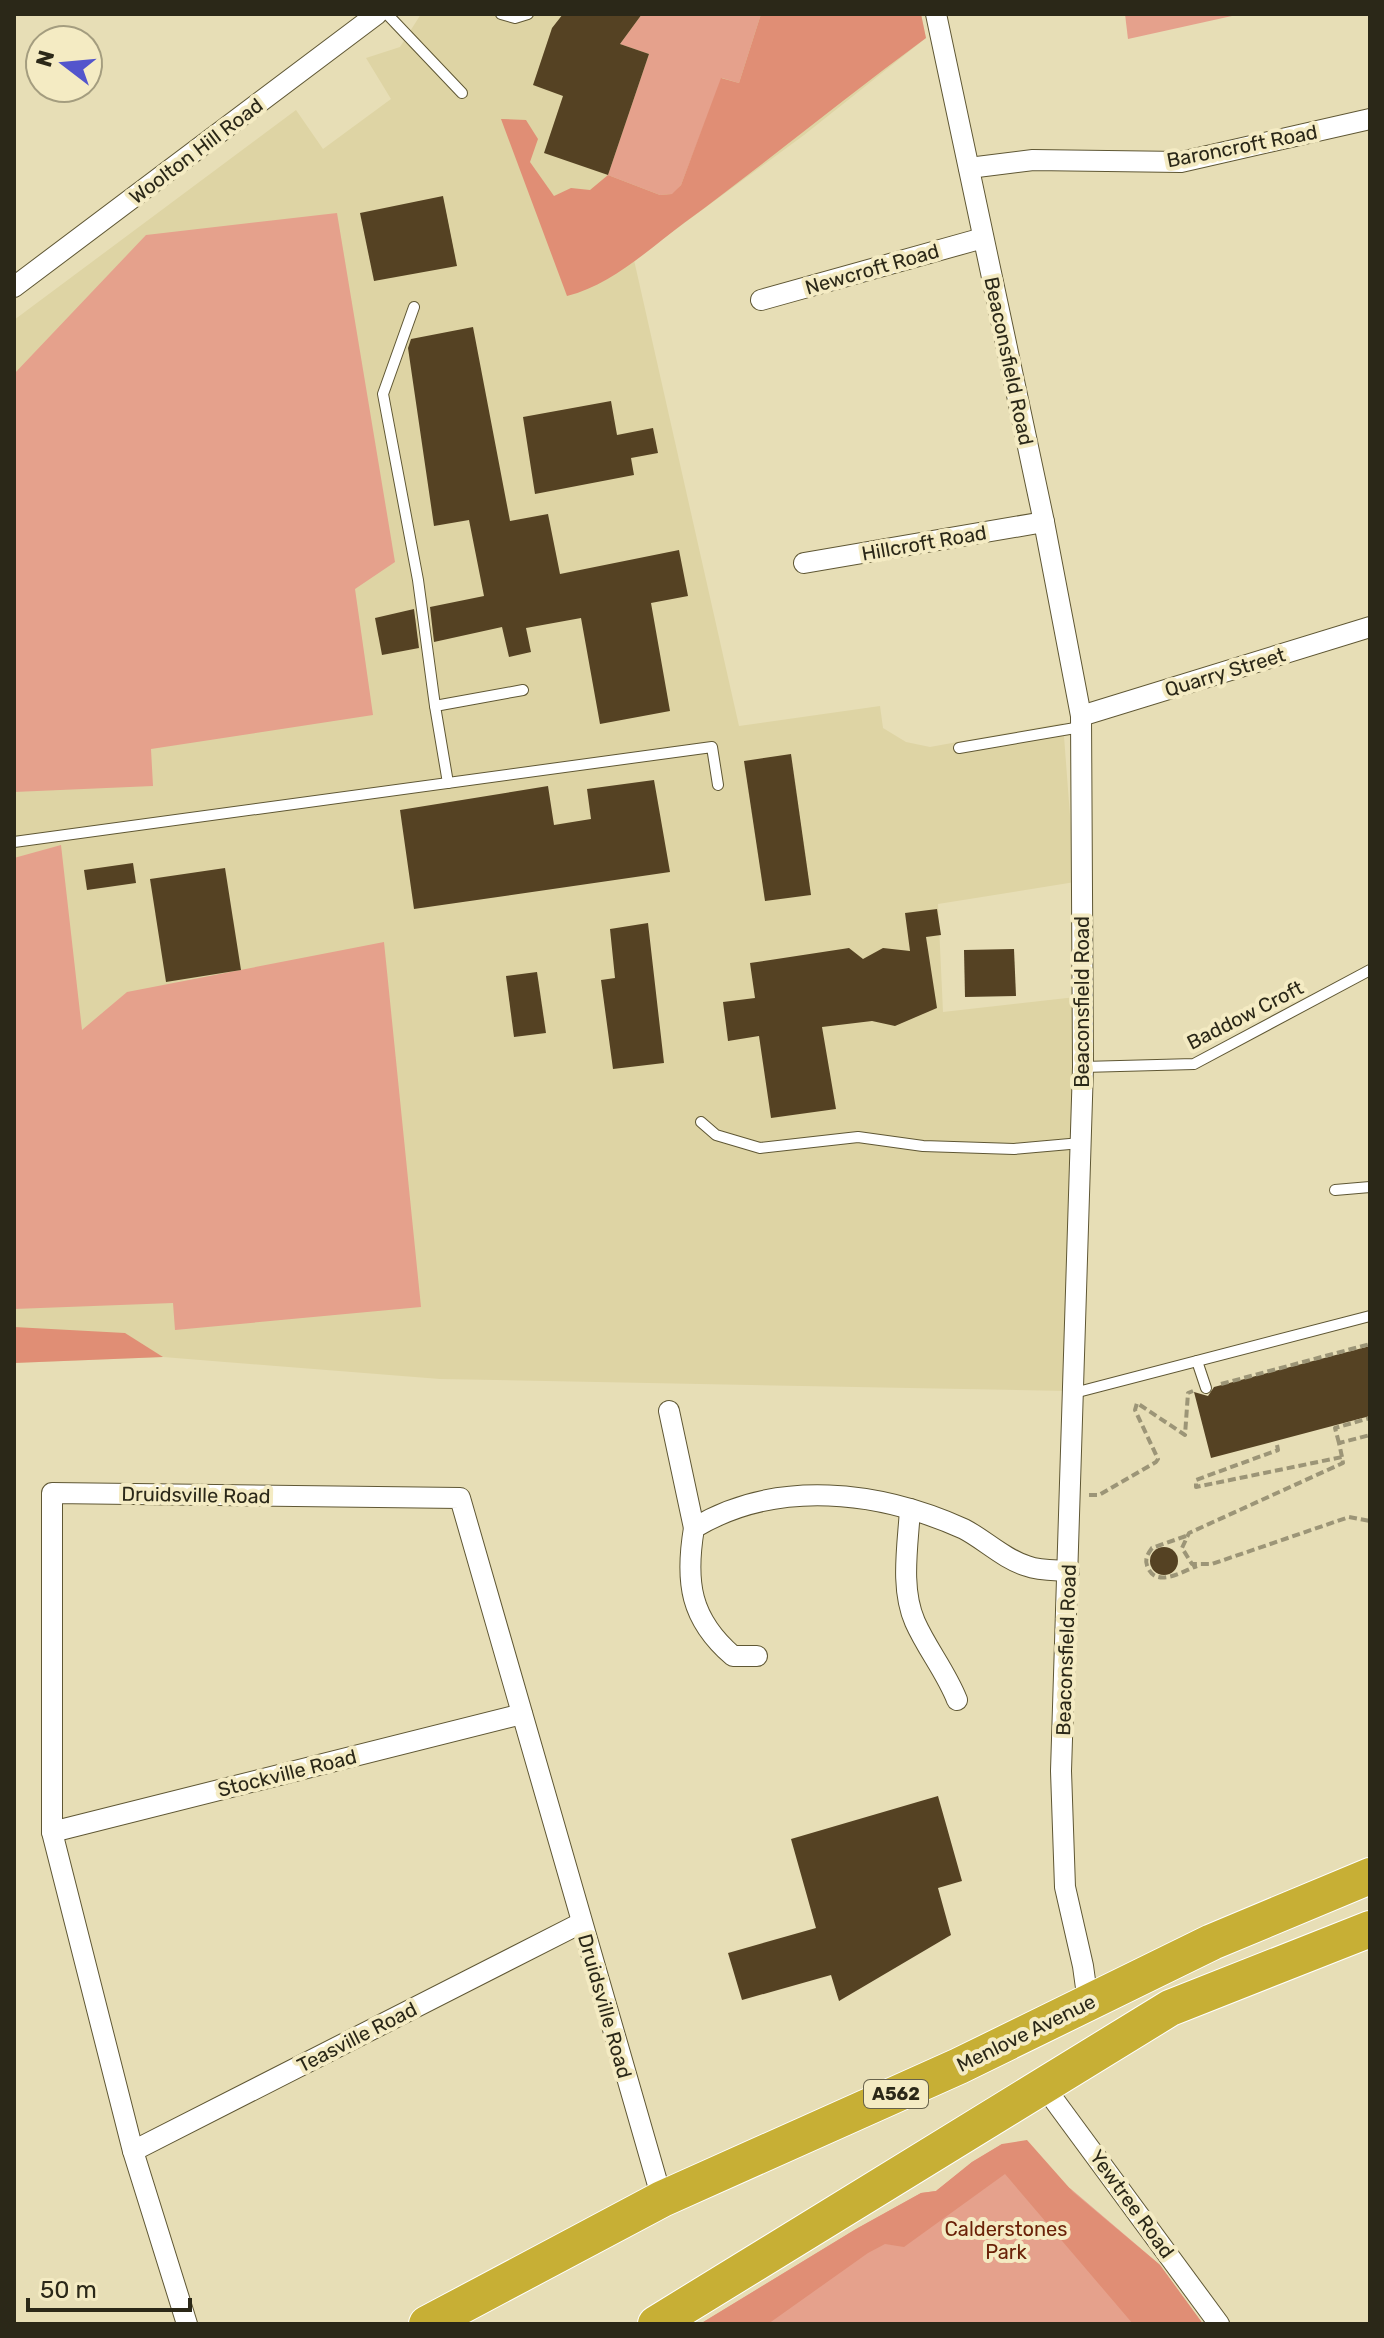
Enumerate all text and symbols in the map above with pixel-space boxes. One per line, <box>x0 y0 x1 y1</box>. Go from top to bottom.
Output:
north arrow <box>24 24 104 104</box>
text: N <box>30 47 60 70</box>
street label: Woolton Hill Road <box>125 93 267 209</box>
street label: Baroncroft Road <box>1165 120 1319 172</box>
street label: Newcroft Road <box>802 238 942 300</box>
street label: Beaconsfield Road <box>979 275 1039 447</box>
street label: Hillcroft Road <box>860 520 988 566</box>
street label: Quarry Street <box>1162 642 1288 702</box>
street label: Beaconsfield Road <box>1070 916 1094 1088</box>
street label: Baddow Croft <box>1183 975 1307 1055</box>
street label: Druidsville Road <box>121 1482 271 1508</box>
street label: Beaconsfield Road <box>1051 1564 1081 1736</box>
street label: Stockville Road <box>215 1744 359 1802</box>
street label: Druidsville Road <box>573 1931 637 2081</box>
street label: Menlove Avenue <box>953 1989 1099 2077</box>
street label: Teasville Road <box>293 1997 421 2077</box>
road number: A562 <box>864 2080 928 2108</box>
street label: Yewtree Road <box>1085 2145 1179 2263</box>
park label: Calderstones Park <box>945 2217 1067 2264</box>
scale bar <box>28 2262 190 2312</box>
text: 50 m <box>40 2276 97 2304</box>

